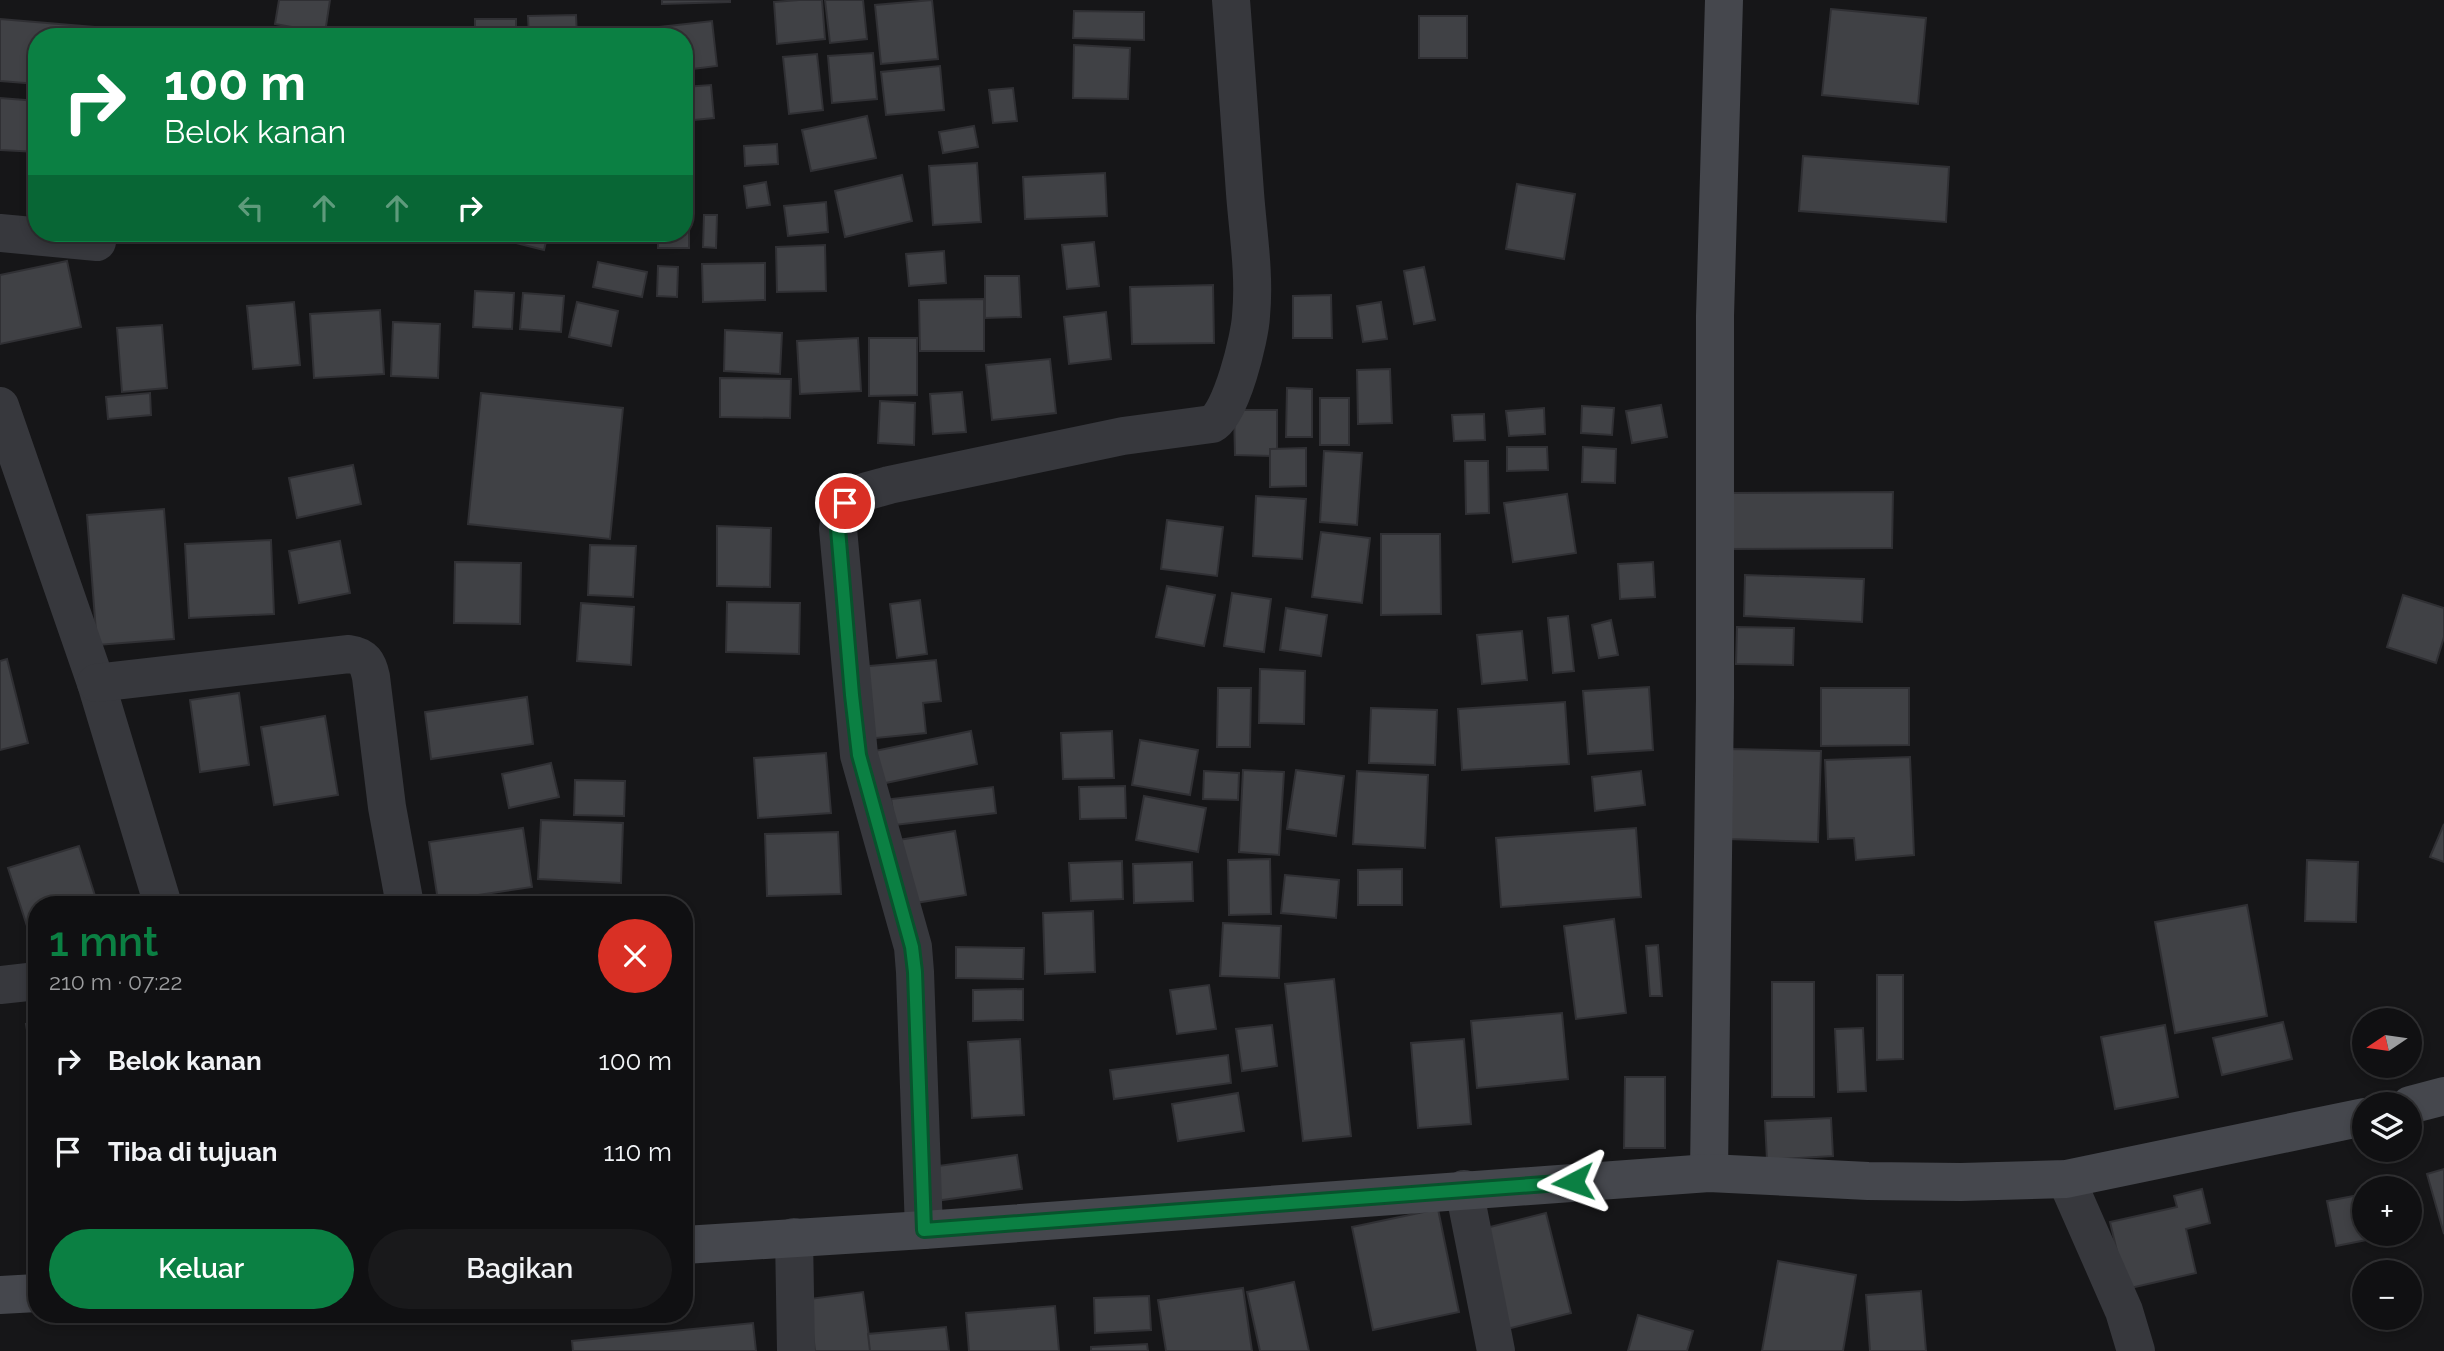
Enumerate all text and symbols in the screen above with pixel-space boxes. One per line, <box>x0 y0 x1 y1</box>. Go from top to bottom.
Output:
text: 100 m <box>164 54 306 111</box>
icon: right <box>49 56 140 147</box>
text: Belok kanan <box>164 113 346 150</box>
icon: left <box>232 189 270 227</box>
icon: ahead <box>305 189 343 227</box>
icon: ahead <box>378 189 416 227</box>
icon: right <box>451 189 489 227</box>
pin <box>815 473 875 533</box>
icon: arrive <box>826 484 864 522</box>
text: 1 mnt <box>49 917 158 966</box>
button: close <box>598 919 672 993</box>
text: 210 m · 07:22 <box>49 968 182 995</box>
north arrow <box>2352 1008 2422 1078</box>
map controls <box>2352 1008 2422 1330</box>
icon: right <box>49 1042 87 1080</box>
text: Belok kanan <box>108 1046 262 1076</box>
text: 100 m <box>599 1046 672 1076</box>
button: layers <box>2352 1092 2422 1162</box>
icon: arrive <box>49 1133 87 1171</box>
text: Tiba di tujuan <box>108 1137 278 1167</box>
text: 110 m <box>603 1137 672 1167</box>
position arrow <box>1536 1145 1610 1219</box>
button: + <box>2352 1176 2422 1246</box>
button: Keluar <box>49 1229 354 1309</box>
button: Bagikan <box>368 1229 672 1309</box>
button: − <box>2352 1260 2422 1330</box>

